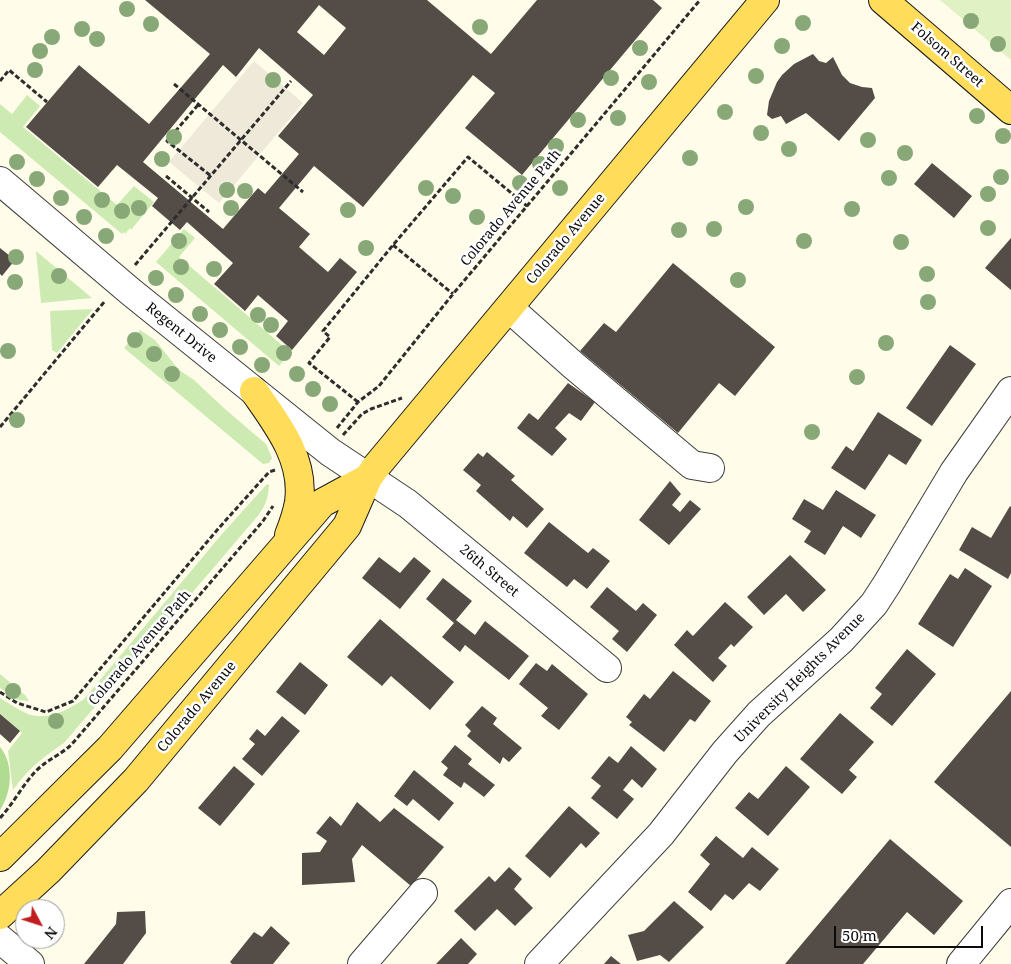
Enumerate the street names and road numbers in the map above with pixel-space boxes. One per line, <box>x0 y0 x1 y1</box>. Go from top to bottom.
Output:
street label: Folsom Street <box>907 19 987 91</box>
street label: Colorado Avenue Path <box>457 146 565 270</box>
street label: Colorado Avenue <box>523 190 609 288</box>
street label: Regent Drive <box>142 299 220 367</box>
street label: 26th Street <box>456 541 522 601</box>
street label: Colorado Avenue Path <box>85 587 195 709</box>
street label: University Heights Avenue <box>731 609 869 747</box>
street label: Colorado Avenue <box>154 658 240 756</box>

